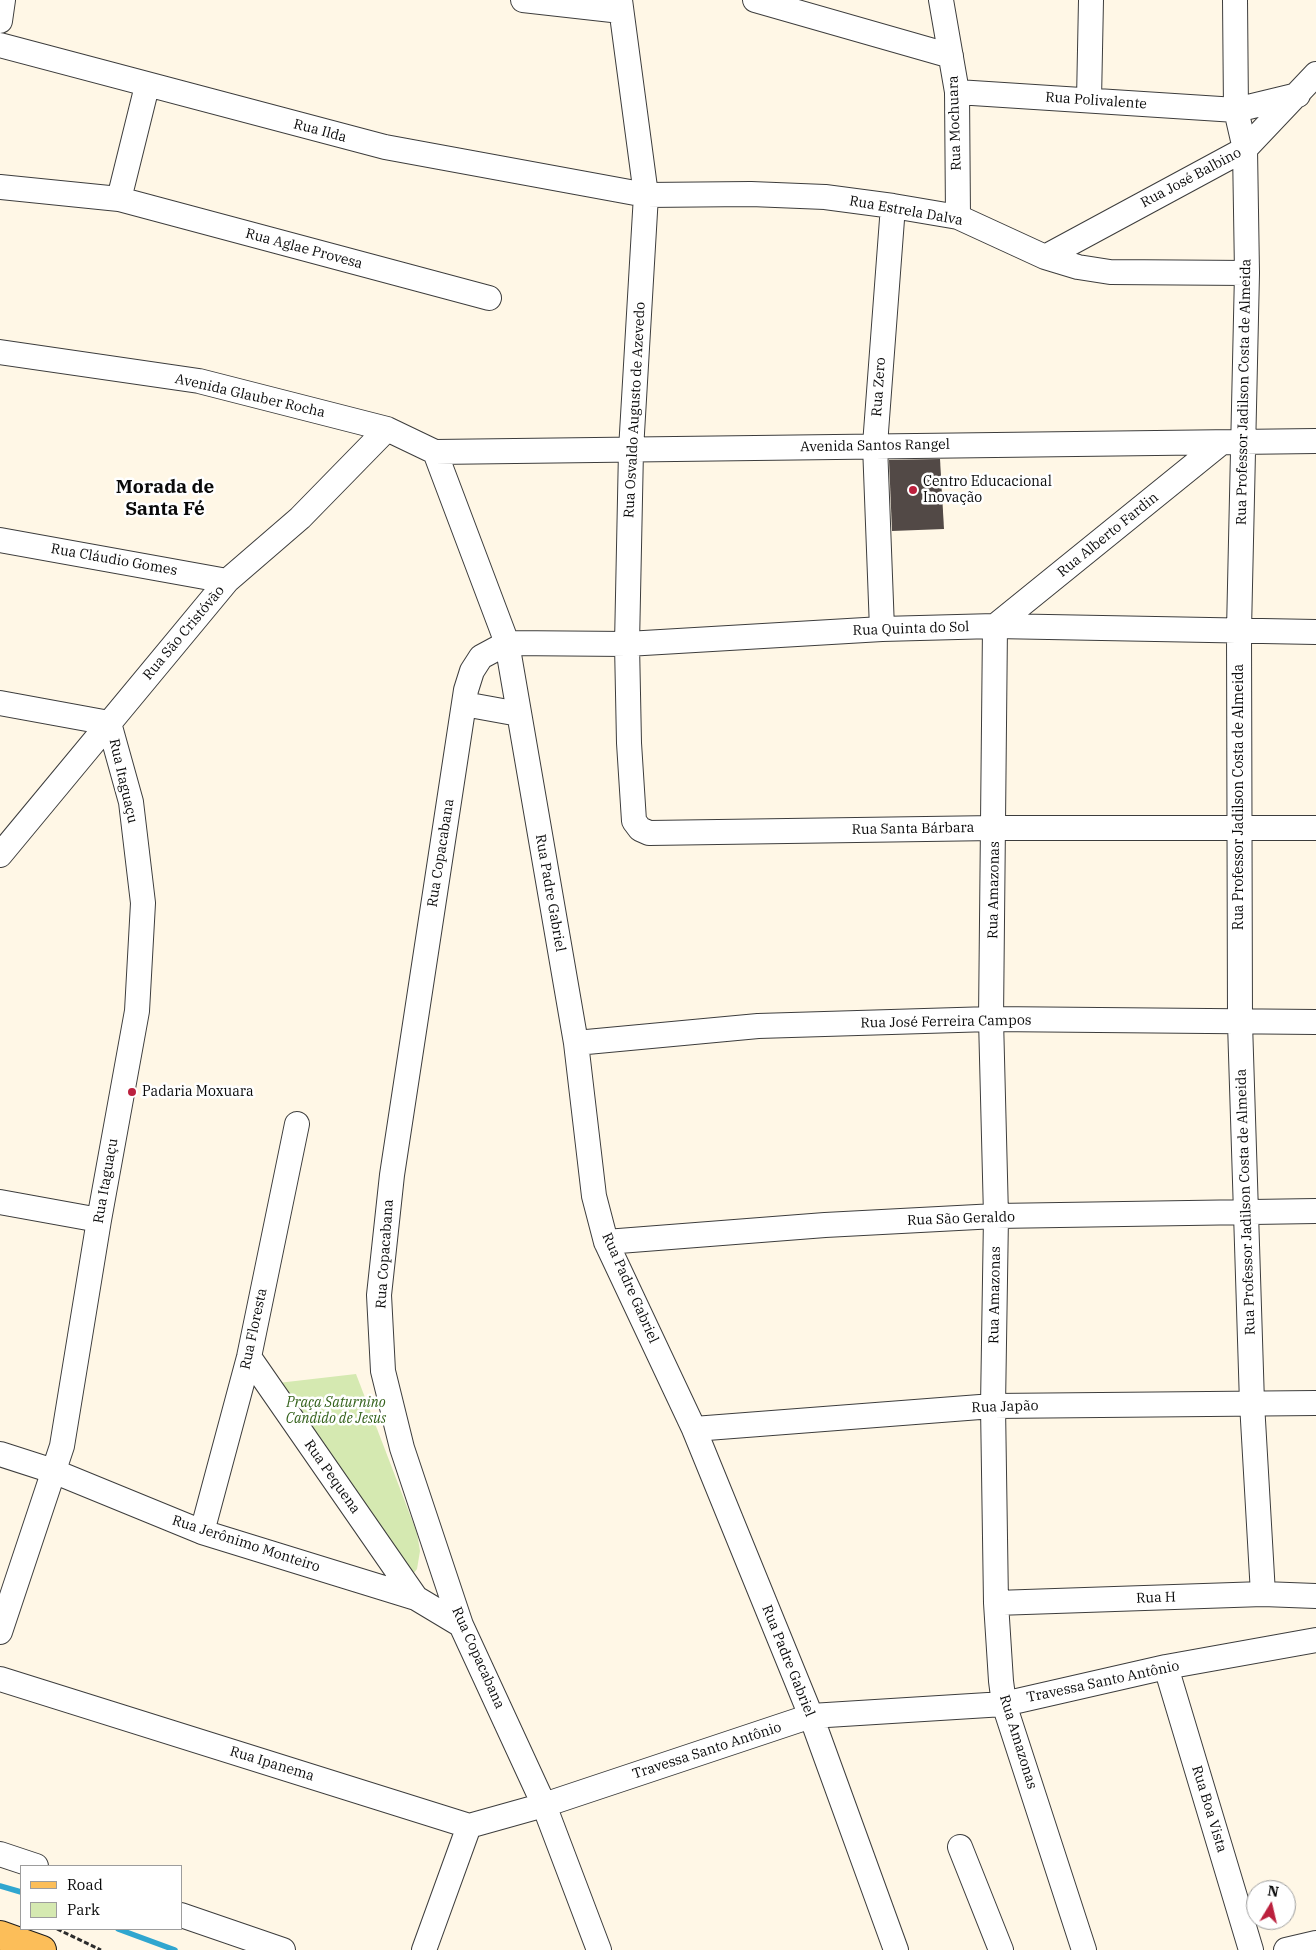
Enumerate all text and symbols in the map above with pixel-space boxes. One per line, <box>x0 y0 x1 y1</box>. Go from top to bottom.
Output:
street label: Rua Mochuara <box>945 75 965 171</box>
street label: Rua Polivalente <box>1045 89 1147 113</box>
street label: Rua Ilda <box>292 116 348 146</box>
street label: Rua José Balbino <box>1138 144 1244 212</box>
street label: Rua Estrela Dalva <box>848 193 964 229</box>
street label: Rua Aglae Provesa <box>244 225 364 273</box>
street label: Rua Professor Jadilson Costa de Almeida <box>1233 259 1255 525</box>
street label: Rua Osvaldo Augusto de Azevedo <box>621 301 649 519</box>
street label: Rua Zero <box>869 357 889 417</box>
street label: Avenida Glauber Rocha <box>173 371 327 421</box>
street label: Avenida Santos Rangel <box>800 436 950 456</box>
place label: Centro Educacional Inovação <box>923 474 1052 507</box>
district label: Morada de Santa Fé <box>116 477 214 521</box>
marker: Centro Educacional Inovação <box>907 484 919 496</box>
street label: Rua Alberto Fardin <box>1054 489 1162 581</box>
street label: Rua Cláudio Gomes <box>49 541 179 579</box>
street label: Rua São Cristóvão <box>140 583 228 683</box>
street label: Rua Quinta do Sol <box>852 619 970 639</box>
street label: Rua Professor Jadilson Costa de Almeida <box>1231 664 1247 930</box>
street label: Rua Itaguaçu <box>105 737 141 825</box>
street label: Rua Copacabana <box>424 798 458 908</box>
street label: Rua Santa Bárbara <box>851 820 975 838</box>
street label: Rua Padre Gabriel <box>531 833 569 953</box>
street label: Rua Amazonas <box>985 841 1003 939</box>
street label: Rua José Ferreira Campos <box>860 1012 1032 1032</box>
street label: Rua Professor Jadilson Costa de Almeida <box>1233 1069 1259 1335</box>
place label: Padaria Moxuara <box>142 1084 254 1100</box>
marker: Padaria Moxuara <box>126 1086 138 1098</box>
street label: Rua Itaguaçu <box>90 1137 122 1225</box>
street label: Rua Copacabana <box>373 1199 397 1309</box>
street label: Rua São Geraldo <box>907 1209 1015 1229</box>
street label: Rua Padre Gabriel <box>598 1230 662 1346</box>
street label: Rua Amazonas <box>986 1246 1004 1344</box>
street label: Rua Floresta <box>237 1287 271 1371</box>
park label: Praça Saturnino Candido de Jesus <box>286 1395 386 1428</box>
street label: Rua Japão <box>971 1397 1039 1417</box>
street label: Rua Pequena <box>300 1437 364 1517</box>
street label: Rua Jerônimo Monteiro <box>170 1512 322 1576</box>
street label: Rua H <box>1136 1589 1176 1607</box>
street label: Rua Padre Gabriel <box>758 1603 818 1719</box>
street label: Rua Copacabana <box>448 1605 508 1711</box>
street label: Travessa Santo Antônio <box>1025 1658 1181 1706</box>
street label: Rua Amazonas <box>996 1693 1040 1791</box>
street label: Travessa Santo Antônio <box>630 1719 784 1783</box>
street label: Rua Ipanema <box>228 1743 316 1785</box>
street label: Rua Boa Vista <box>1188 1764 1230 1854</box>
legend <box>20 1865 182 1930</box>
text: Road <box>67 1875 103 1894</box>
north arrow <box>1246 1880 1296 1930</box>
text: N <box>1266 1881 1280 1901</box>
text: Park <box>67 1900 100 1919</box>

